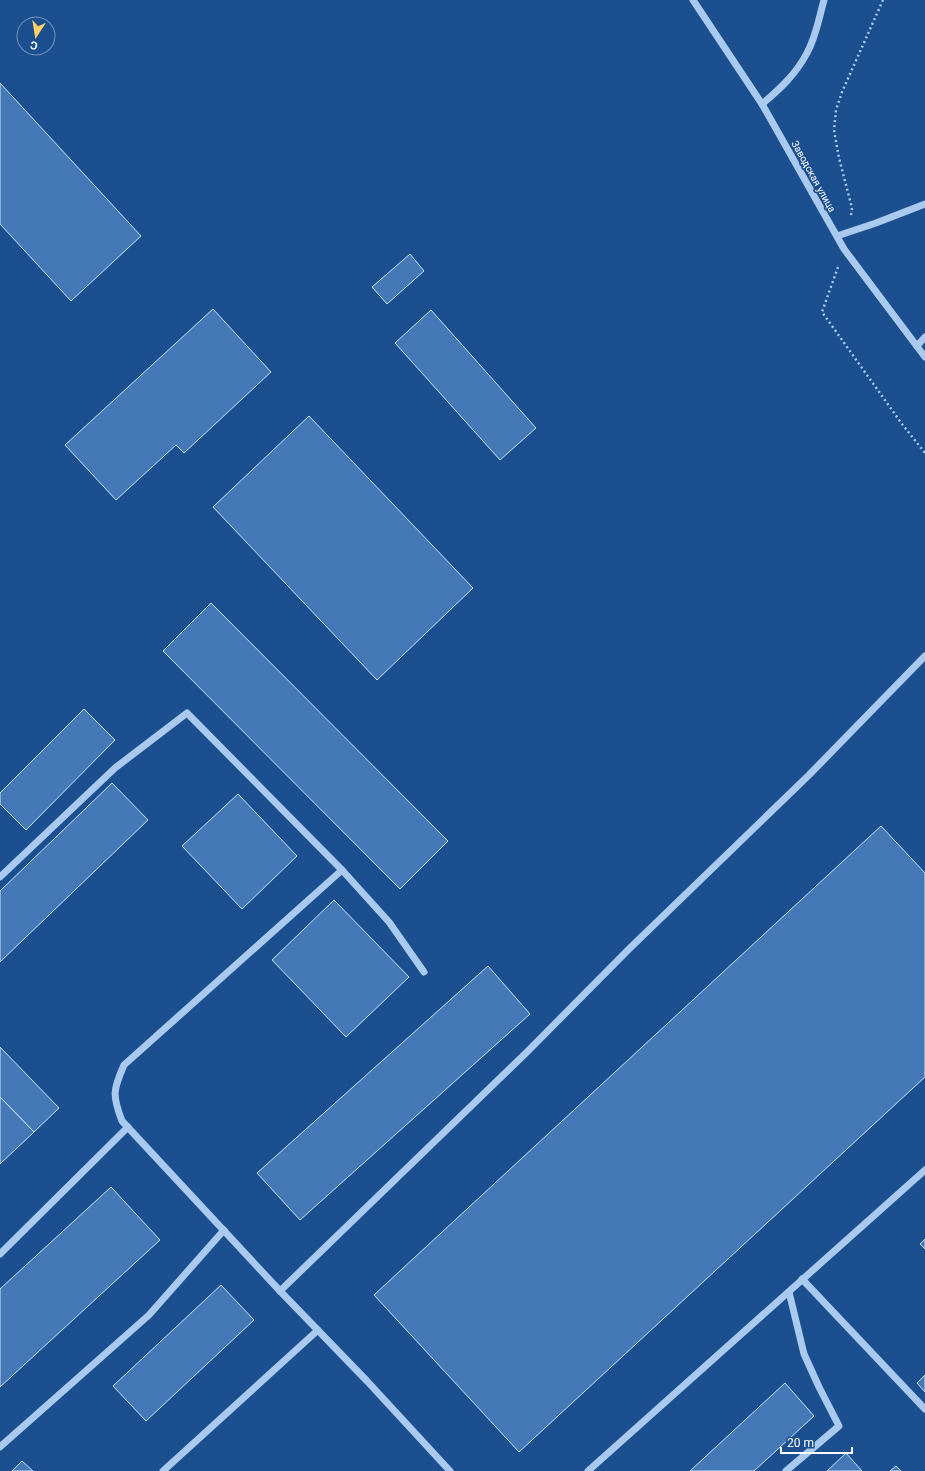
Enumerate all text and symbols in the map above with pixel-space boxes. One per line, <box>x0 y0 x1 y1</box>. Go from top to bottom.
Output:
north arrow <box>16 16 56 56</box>
text: С <box>29 38 39 52</box>
street label: Заводская улица <box>789 139 838 214</box>
scale bar <box>781 1429 852 1455</box>
text: 20 m <box>787 1436 814 1450</box>

